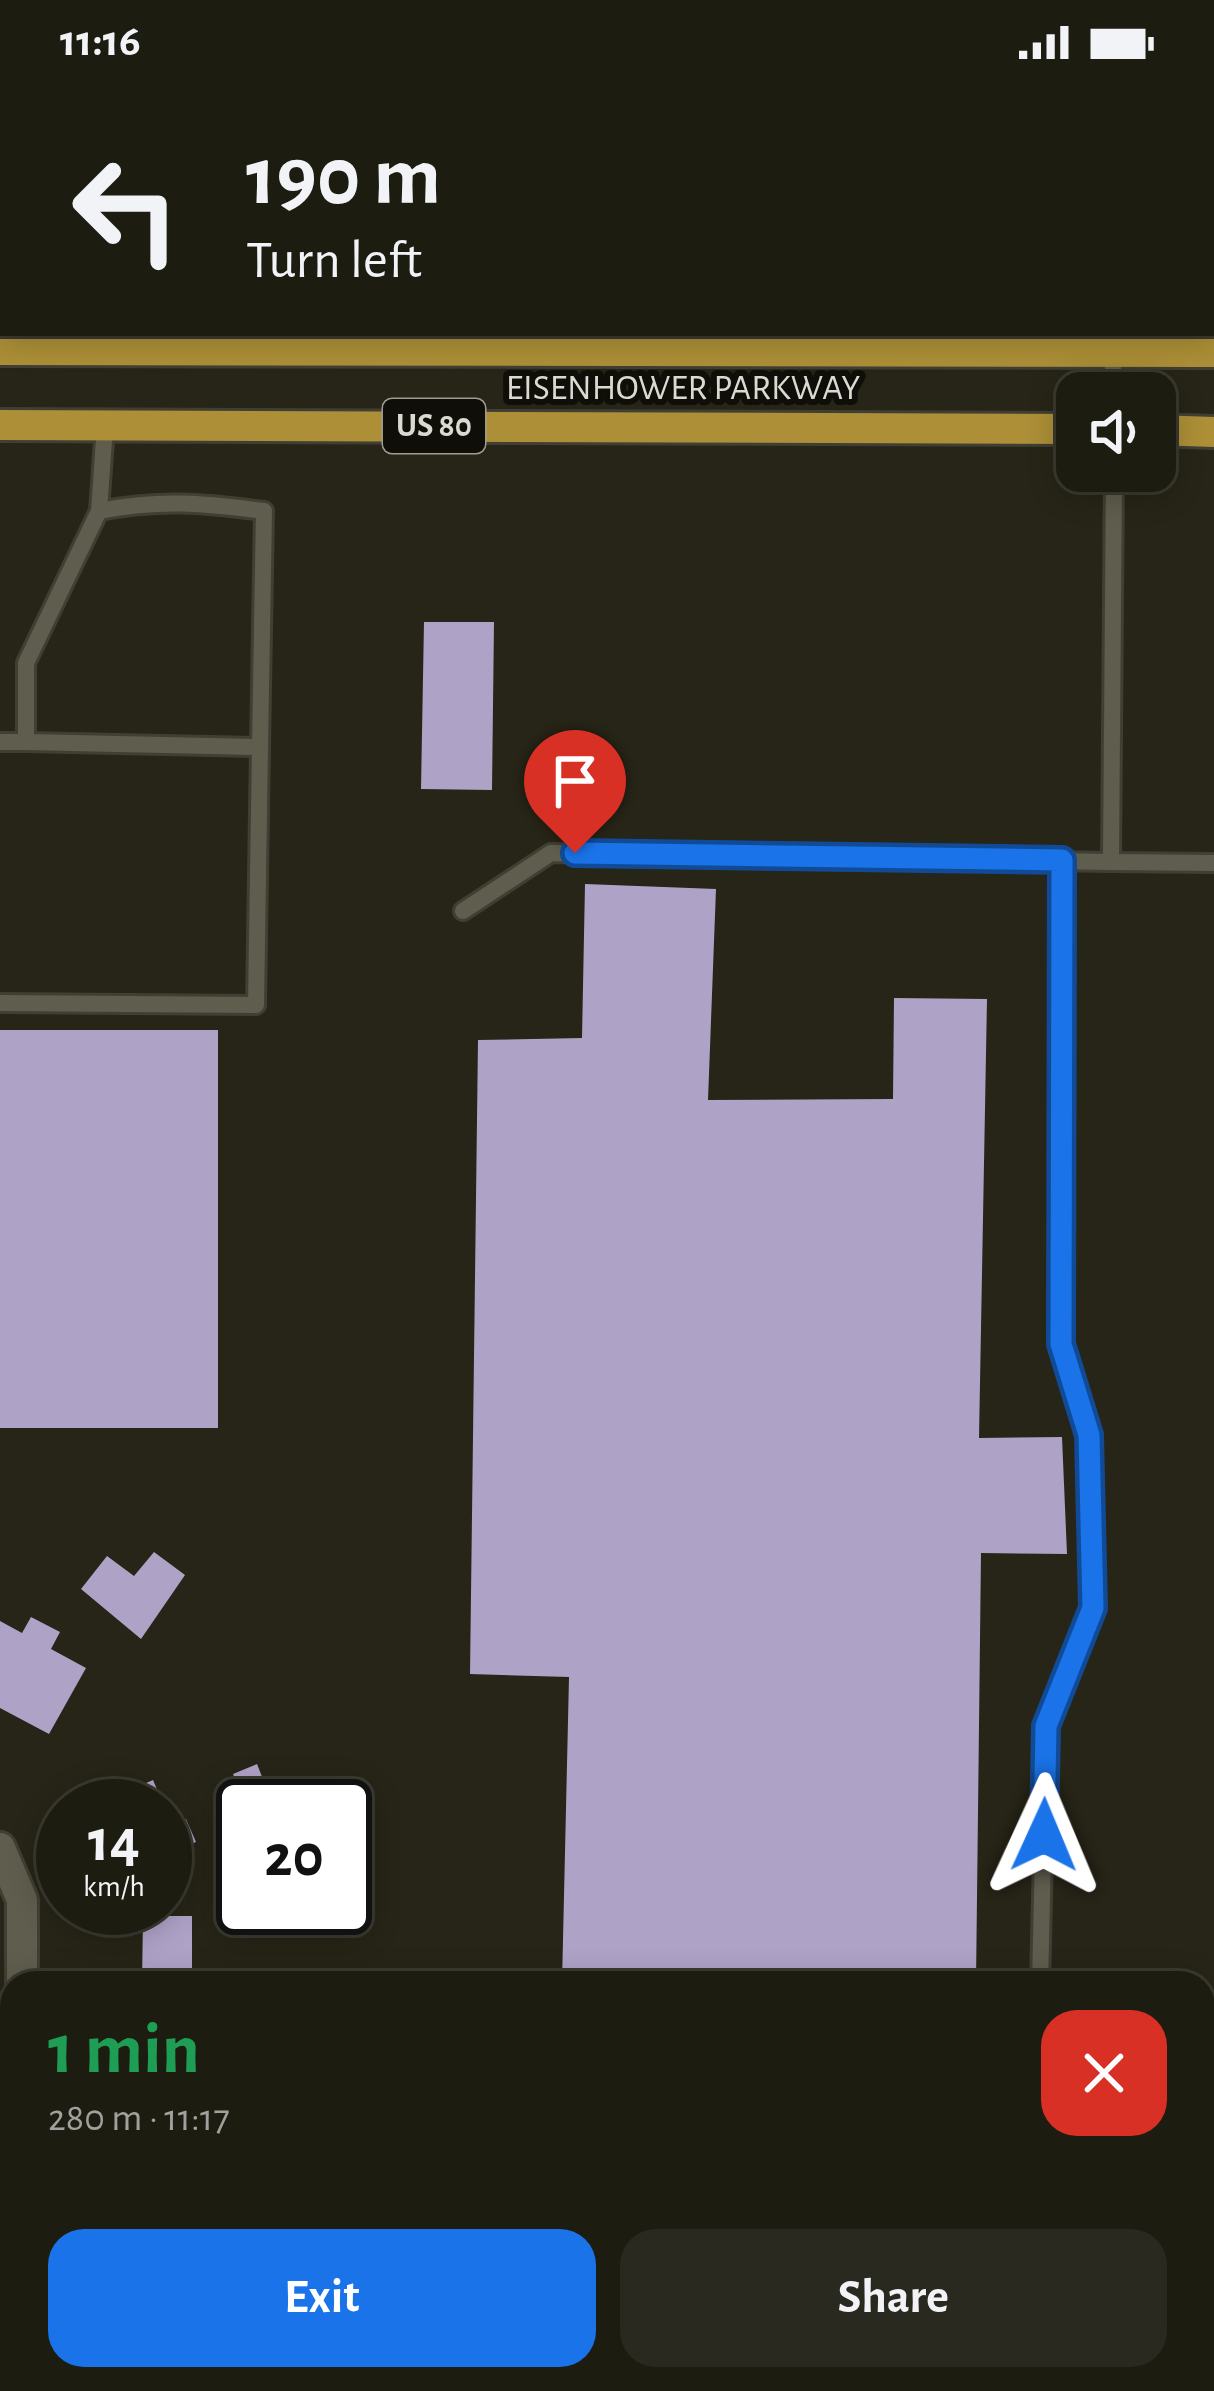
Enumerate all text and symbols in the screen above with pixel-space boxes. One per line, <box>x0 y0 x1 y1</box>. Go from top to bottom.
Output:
text: 11:16 <box>60 19 141 64</box>
icon: left <box>48 132 204 288</box>
text: 190 m <box>246 136 441 220</box>
text: Turn left <box>246 234 422 288</box>
street label: EISENHOWER PARKWAY <box>506 370 860 406</box>
map controls <box>1056 372 1176 492</box>
button: sound <box>1056 372 1176 492</box>
road number: US 80 <box>383 399 485 453</box>
pin <box>524 730 626 853</box>
icon: arrive <box>542 748 608 814</box>
position arrow <box>981 1772 1107 1898</box>
speed limit sign: 20 <box>216 1779 372 1935</box>
text: 14 <box>88 1812 140 1872</box>
text: km/h <box>83 1872 145 1902</box>
button: close <box>1041 2010 1167 2136</box>
text: 1 min <box>48 2014 200 2086</box>
text: 280 m · 11:17 <box>48 2099 230 2138</box>
button: Exit <box>48 2229 596 2367</box>
button: Share <box>620 2229 1167 2367</box>

